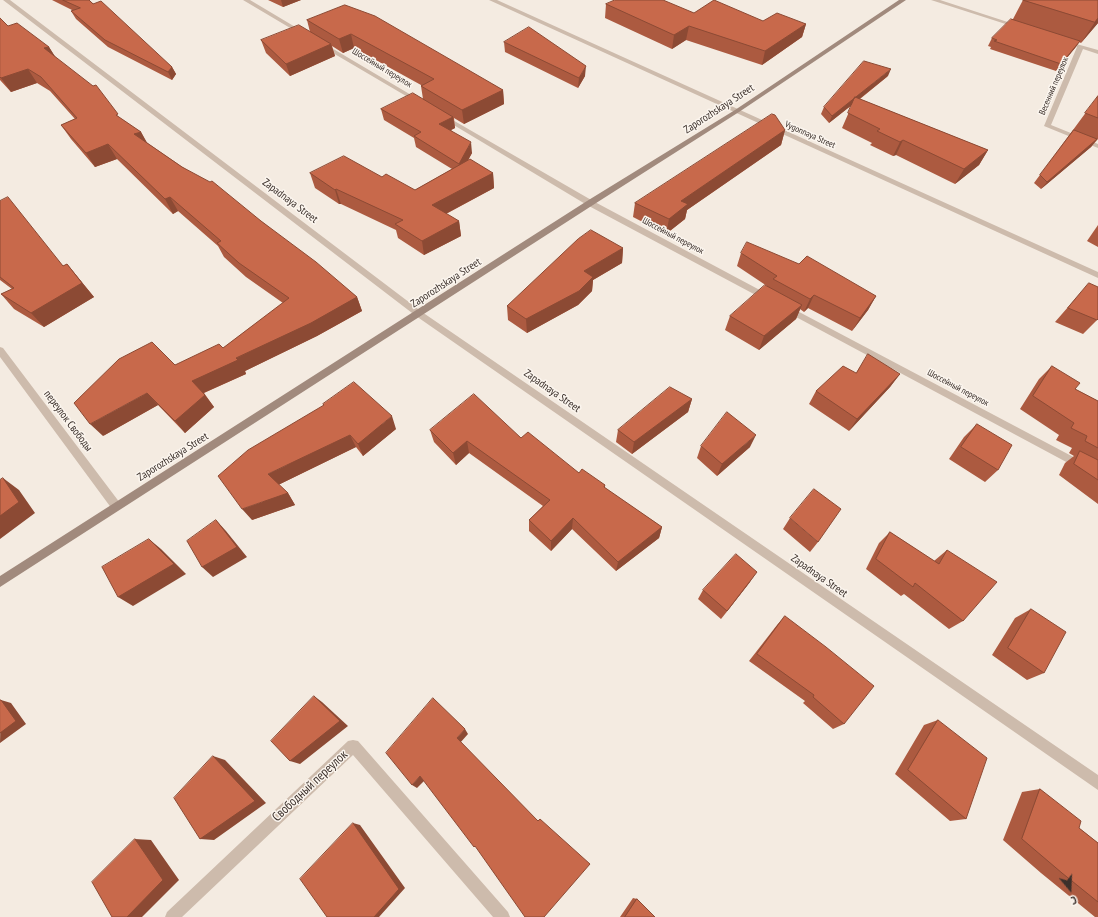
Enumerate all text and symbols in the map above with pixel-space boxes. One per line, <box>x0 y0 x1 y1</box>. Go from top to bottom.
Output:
street label: Шоссейный переулок <box>350 46 414 90</box>
street label: Весенний переулок <box>1037 56 1071 116</box>
street label: Zaporozhskaya Street <box>681 81 757 137</box>
street label: Vygonnaya Street <box>783 119 837 151</box>
street label: Zapadnaya Street <box>260 176 320 226</box>
street label: Шоссейный переулок <box>640 215 706 257</box>
street label: Zaporozhskaya Street <box>408 255 484 311</box>
street label: Zapadnaya Street <box>521 367 583 415</box>
street label: Шоссейный переулок <box>925 367 991 409</box>
street label: переулок Свободы <box>41 388 95 454</box>
street label: Zaporozhskaya Street <box>135 430 211 484</box>
street label: Zapadnaya Street <box>788 552 850 600</box>
street label: Свободный переулок <box>269 747 351 825</box>
north arrow <box>1050 869 1090 909</box>
text: С <box>1069 893 1079 908</box>

